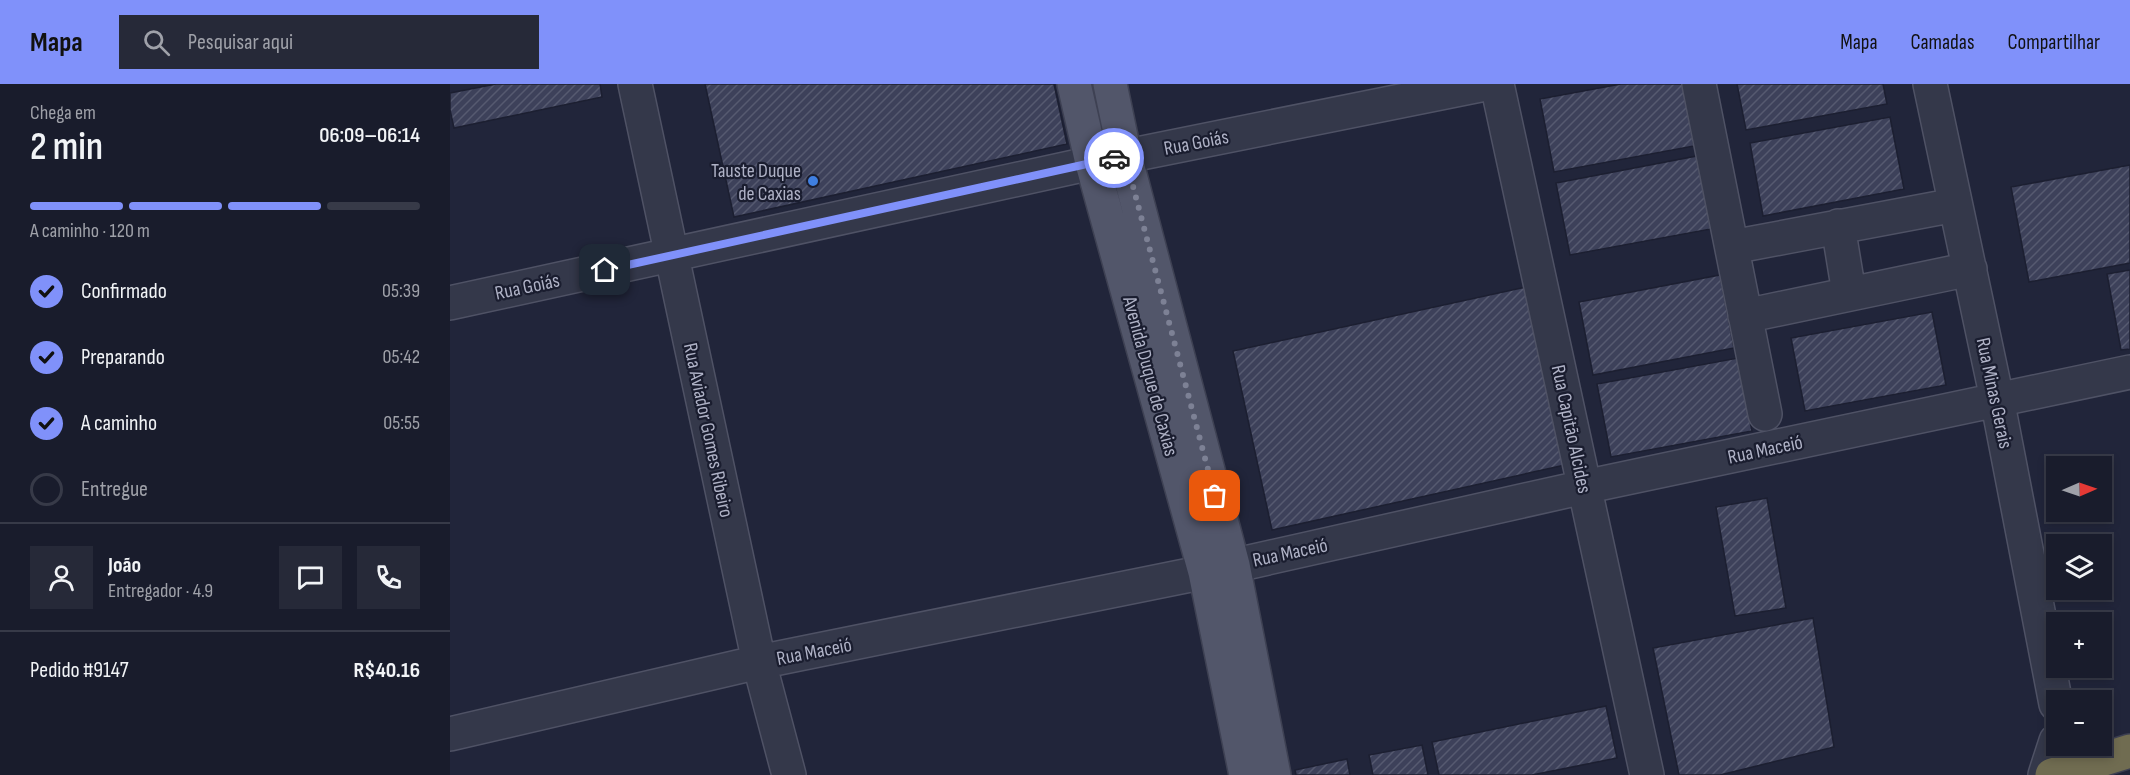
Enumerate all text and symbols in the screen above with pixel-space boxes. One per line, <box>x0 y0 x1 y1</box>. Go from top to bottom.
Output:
search box <box>119 15 539 69</box>
text: Mapa <box>30 26 83 59</box>
icon: search <box>140 26 173 59</box>
text: Pesquisar aqui <box>188 29 293 56</box>
text: Mapa <box>1840 30 1878 55</box>
text: Camadas <box>1911 30 1974 55</box>
text: Compartilhar <box>2007 30 2100 55</box>
text: Chega em <box>30 101 96 125</box>
text: 06:09–06:14 <box>319 122 420 149</box>
text: 2 min <box>30 124 103 171</box>
street label: Rua Goiás <box>1162 125 1231 161</box>
courier <box>1084 128 1144 188</box>
icon: car <box>1098 142 1131 175</box>
place label: Tauste Duque de Caxias <box>711 159 801 206</box>
marker: Tauste Duque de Caxias <box>806 174 820 188</box>
text: A caminho · 120 m <box>30 219 150 243</box>
pin <box>579 244 630 295</box>
icon: home <box>588 253 621 286</box>
street label: Rua Goiás <box>493 268 562 306</box>
icon: check <box>30 275 63 308</box>
text: Confirmado <box>81 278 167 305</box>
text: 05:39 <box>382 279 420 303</box>
street label: Avenida Duque de Caxias <box>1117 293 1183 459</box>
street label: Rua Minas Gerais <box>1971 336 2017 451</box>
icon: check <box>30 341 63 374</box>
street label: Rua Aviador Gomes Ribeiro <box>678 341 738 520</box>
text: Preparando <box>81 344 165 371</box>
text: 05:42 <box>383 345 420 369</box>
street label: Rua Capitão Alcides <box>1546 363 1596 496</box>
icon: check <box>30 407 63 440</box>
text: A caminho <box>81 410 157 437</box>
text: 05:55 <box>383 411 420 435</box>
street label: Rua Maceió <box>1726 430 1805 470</box>
north arrow <box>2046 456 2112 522</box>
map controls <box>2046 456 2112 756</box>
pin <box>1189 470 1240 521</box>
text: Entregue <box>81 476 148 503</box>
icon: bag <box>1198 479 1231 512</box>
street label: Rua Maceió <box>1251 533 1330 573</box>
button: layers <box>2046 534 2112 600</box>
button: person <box>30 546 93 609</box>
button: chat <box>279 546 342 609</box>
button: phone <box>357 546 420 609</box>
text: João <box>108 552 141 579</box>
text: Entregador · 4.9 <box>108 579 213 603</box>
button: + <box>2046 612 2112 678</box>
street label: Rua Maceió <box>775 633 854 671</box>
text: Pedido #9147 <box>30 657 129 684</box>
text: R$40.16 <box>354 657 420 684</box>
button: − <box>2046 690 2112 756</box>

